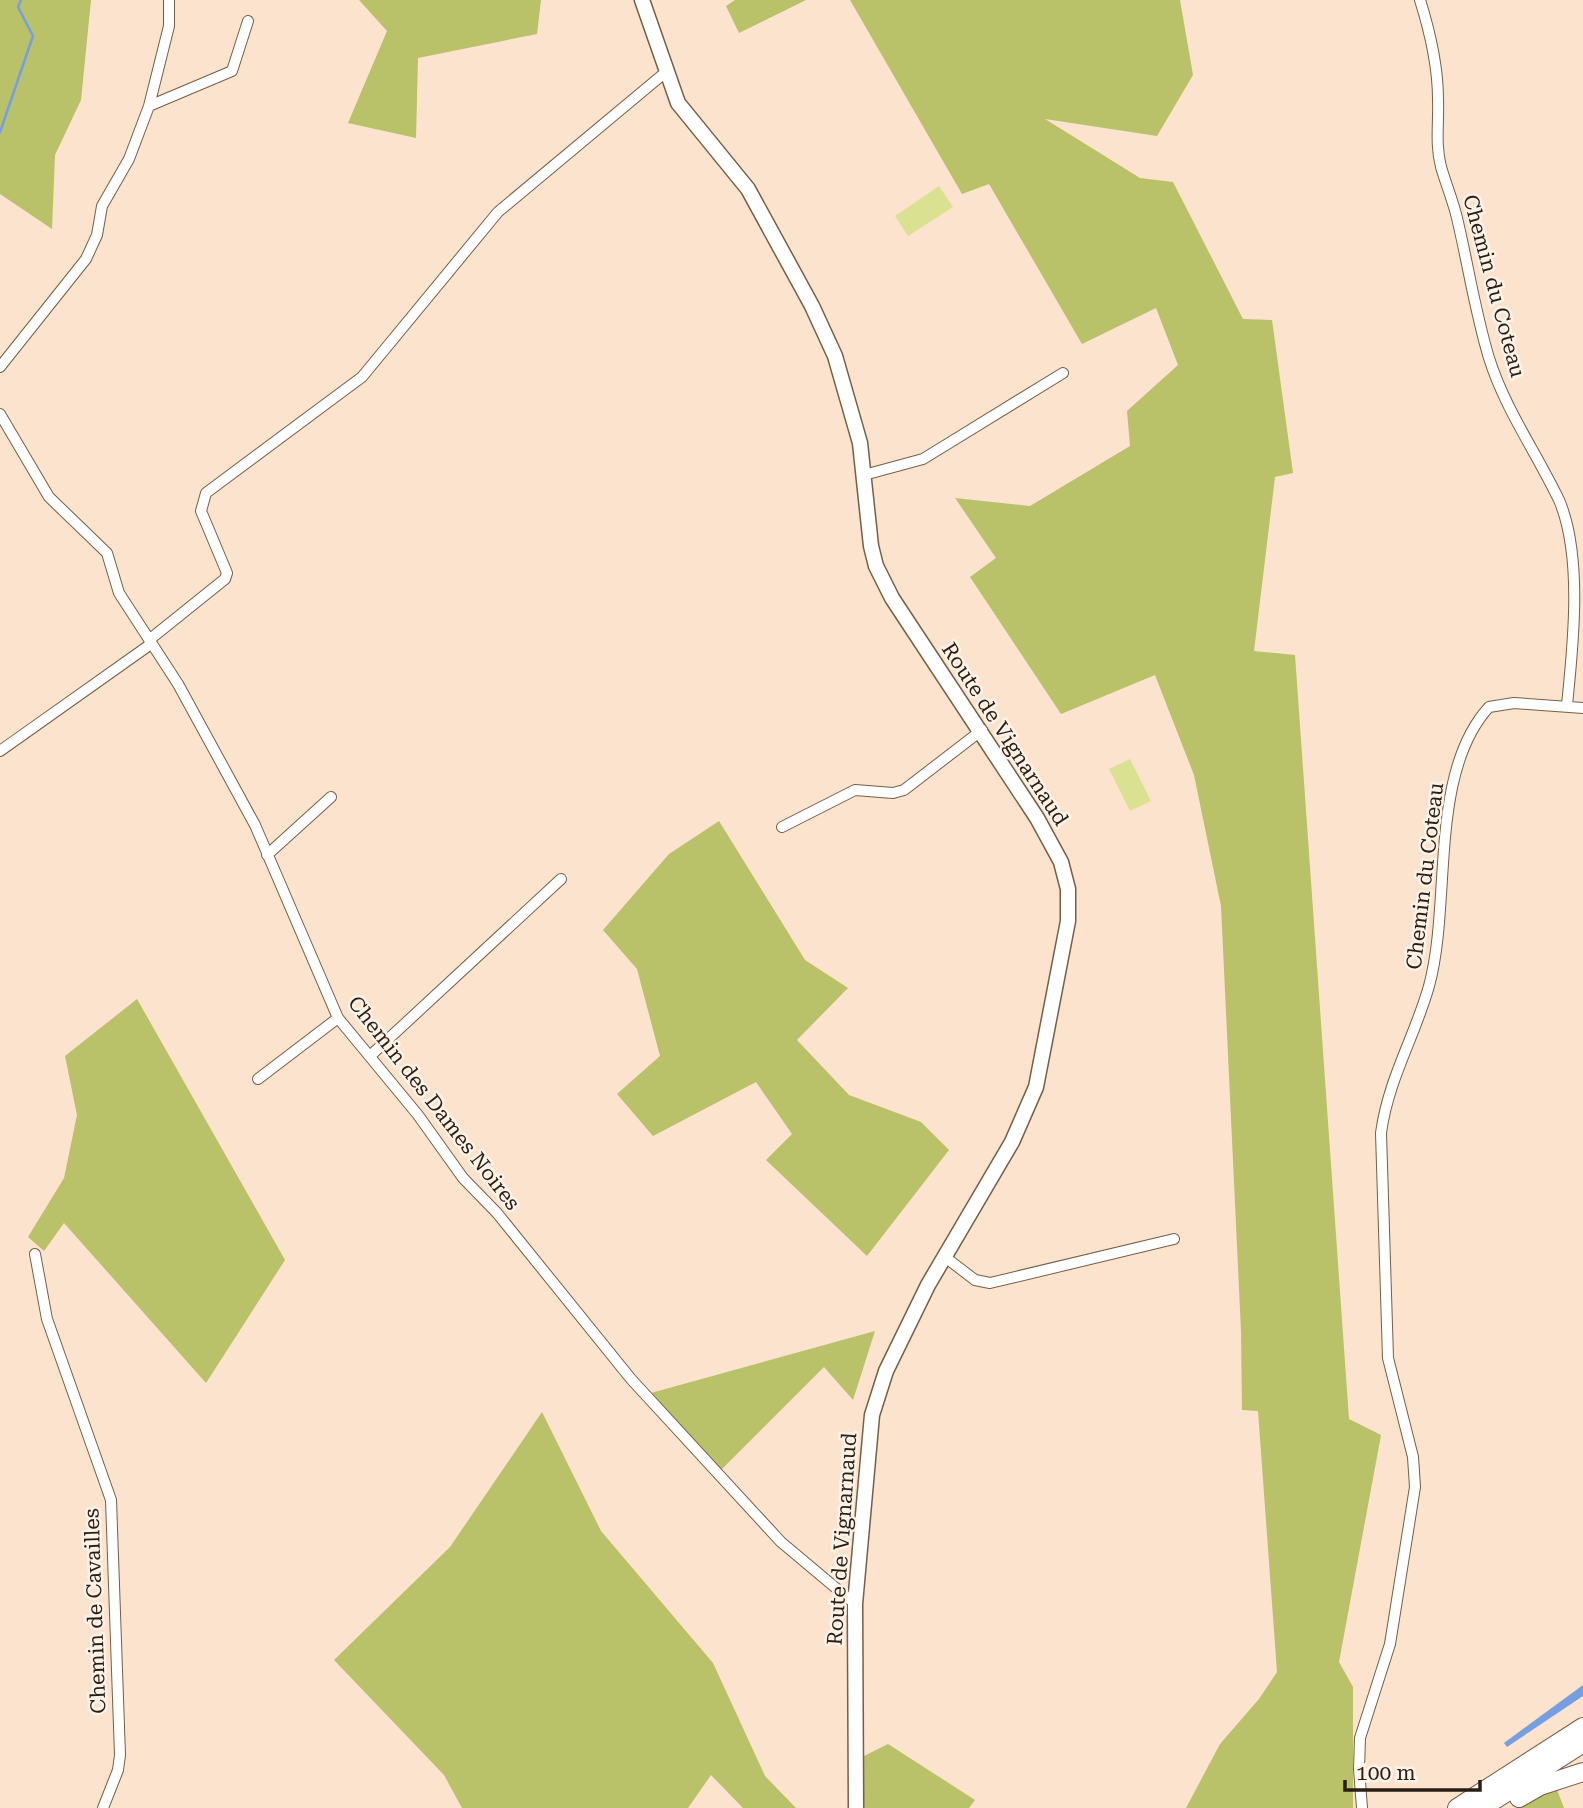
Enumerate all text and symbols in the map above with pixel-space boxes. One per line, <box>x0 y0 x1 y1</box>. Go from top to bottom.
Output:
street label: Chemin du Coteau <box>1458 192 1530 380</box>
street label: Route de Vignarnaud <box>937 638 1073 830</box>
street label: Chemin du Coteau <box>1402 781 1448 971</box>
street label: Chemin des Dames Noires <box>343 991 525 1215</box>
street label: Route de Vignarnaud <box>823 1431 861 1646</box>
street label: Chemin de Cavailles <box>79 1508 111 1714</box>
scale bar <box>1345 1748 1480 1792</box>
text: 100 m <box>1356 1761 1416 1785</box>

